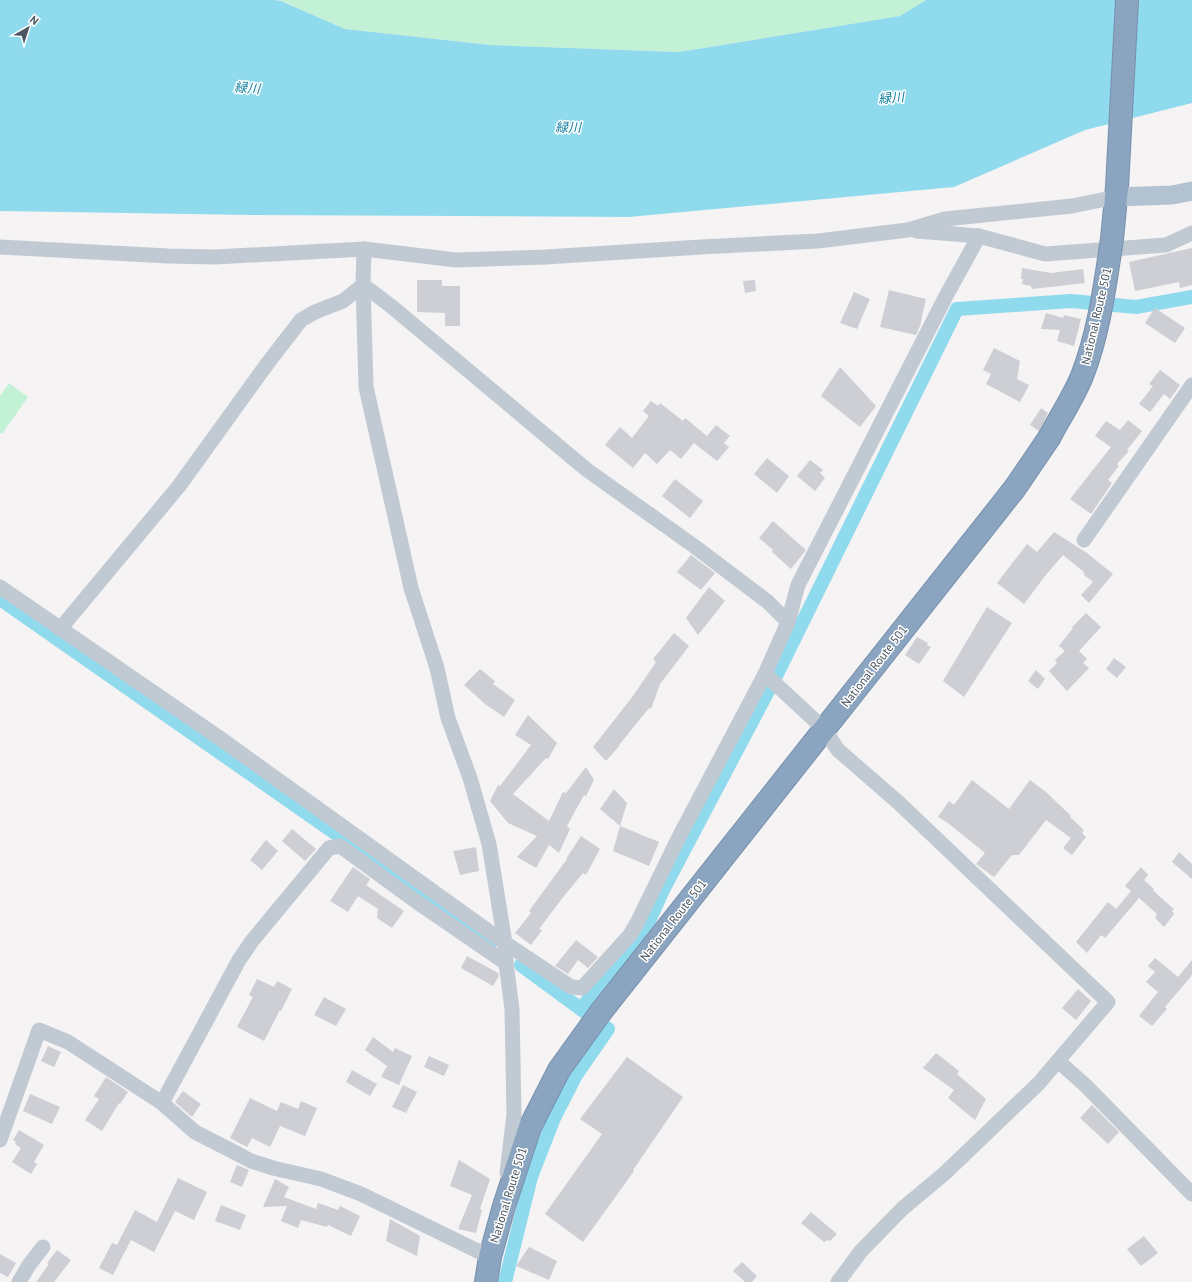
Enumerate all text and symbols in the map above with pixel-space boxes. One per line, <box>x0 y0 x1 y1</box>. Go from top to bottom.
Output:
north arrow <box>8 8 48 48</box>
text: N <box>27 13 42 28</box>
water label: 緑川 <box>233 79 263 98</box>
water label: 緑川 <box>877 88 907 108</box>
water label: 緑川 <box>555 119 583 136</box>
street label: National Route 501 <box>1078 266 1114 366</box>
street label: National Route 501 <box>838 622 910 710</box>
street label: National Route 501 <box>637 876 709 964</box>
street label: National Route 501 <box>486 1145 530 1245</box>

